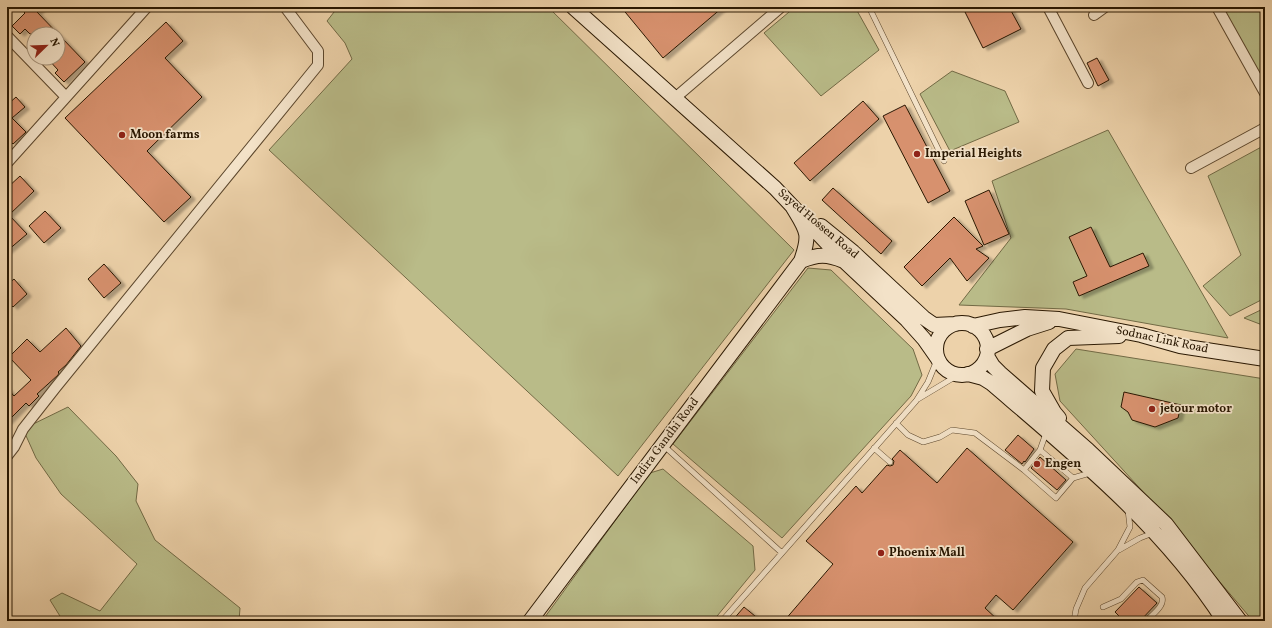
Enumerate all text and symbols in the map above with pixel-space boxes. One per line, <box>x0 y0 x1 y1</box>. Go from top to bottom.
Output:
north arrow <box>26 26 66 66</box>
text: N <box>45 36 62 49</box>
place label: Moon farms <box>130 127 200 143</box>
marker: Moon farms <box>117 130 127 140</box>
place label: Imperial Heights <box>925 146 1022 162</box>
marker: Imperial Heights <box>912 149 922 159</box>
street label: Sayed Hossen Road <box>774 185 862 263</box>
street label: Sodnac Link Road <box>1114 322 1210 358</box>
street label: Indira Gandhi Road <box>627 394 703 487</box>
place label: jetour motor <box>1160 401 1232 417</box>
marker: jetour motor <box>1147 404 1157 414</box>
place label: Engen <box>1045 456 1081 472</box>
marker: Engen <box>1032 459 1042 469</box>
place label: Phoenix Mall <box>889 545 965 561</box>
marker: Phoenix Mall <box>876 548 886 558</box>

